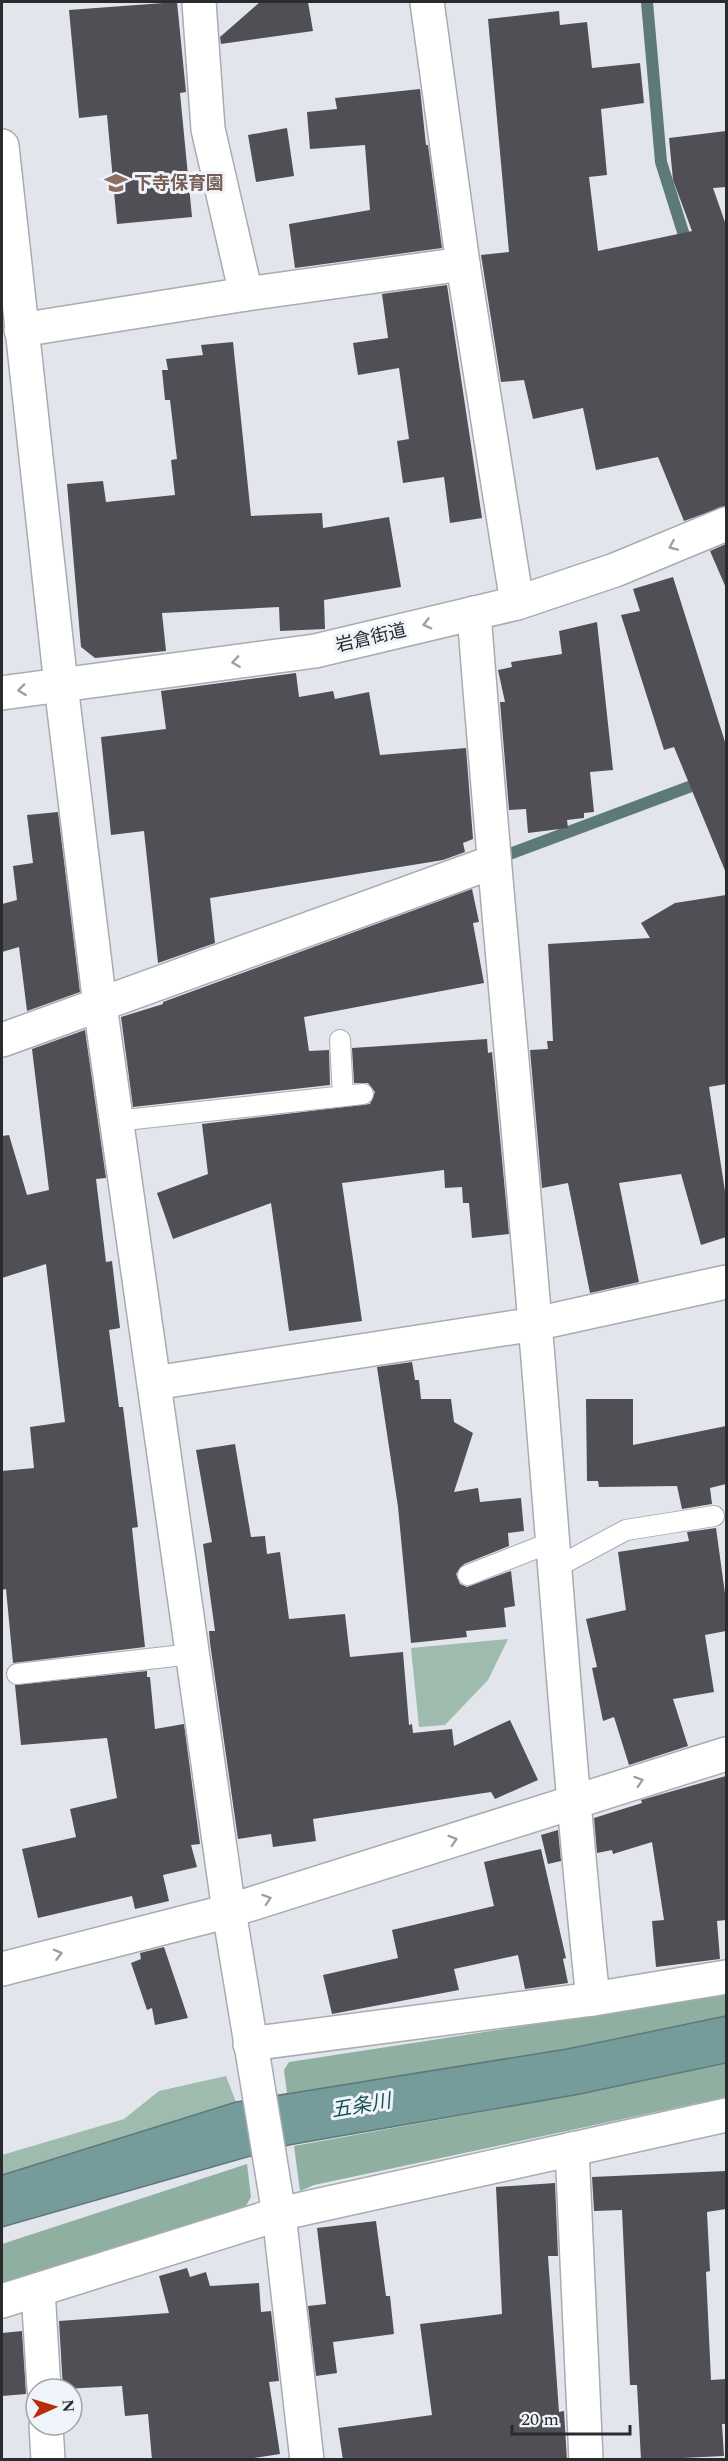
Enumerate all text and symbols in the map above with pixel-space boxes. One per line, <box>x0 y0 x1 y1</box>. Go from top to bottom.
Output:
school or university icon: 下寺保育園 <box>103 170 129 196</box>
place label: 下寺保育園 <box>134 170 224 197</box>
one-way arrow <box>668 539 679 551</box>
street label: 岩倉街道 <box>333 617 409 659</box>
one-way arrow <box>422 617 432 630</box>
one-way arrow <box>231 655 241 667</box>
one-way arrow <box>17 684 27 696</box>
one-way arrow <box>633 1776 644 1789</box>
one-way arrow <box>447 1835 458 1847</box>
one-way arrow <box>261 1894 272 1906</box>
one-way arrow <box>53 1949 63 1962</box>
water label: 五条川 <box>329 2086 395 2126</box>
north arrow <box>24 2377 84 2437</box>
scale bar <box>512 2398 630 2436</box>
text: N <box>56 2399 80 2413</box>
text: 20 m <box>521 2406 559 2433</box>

